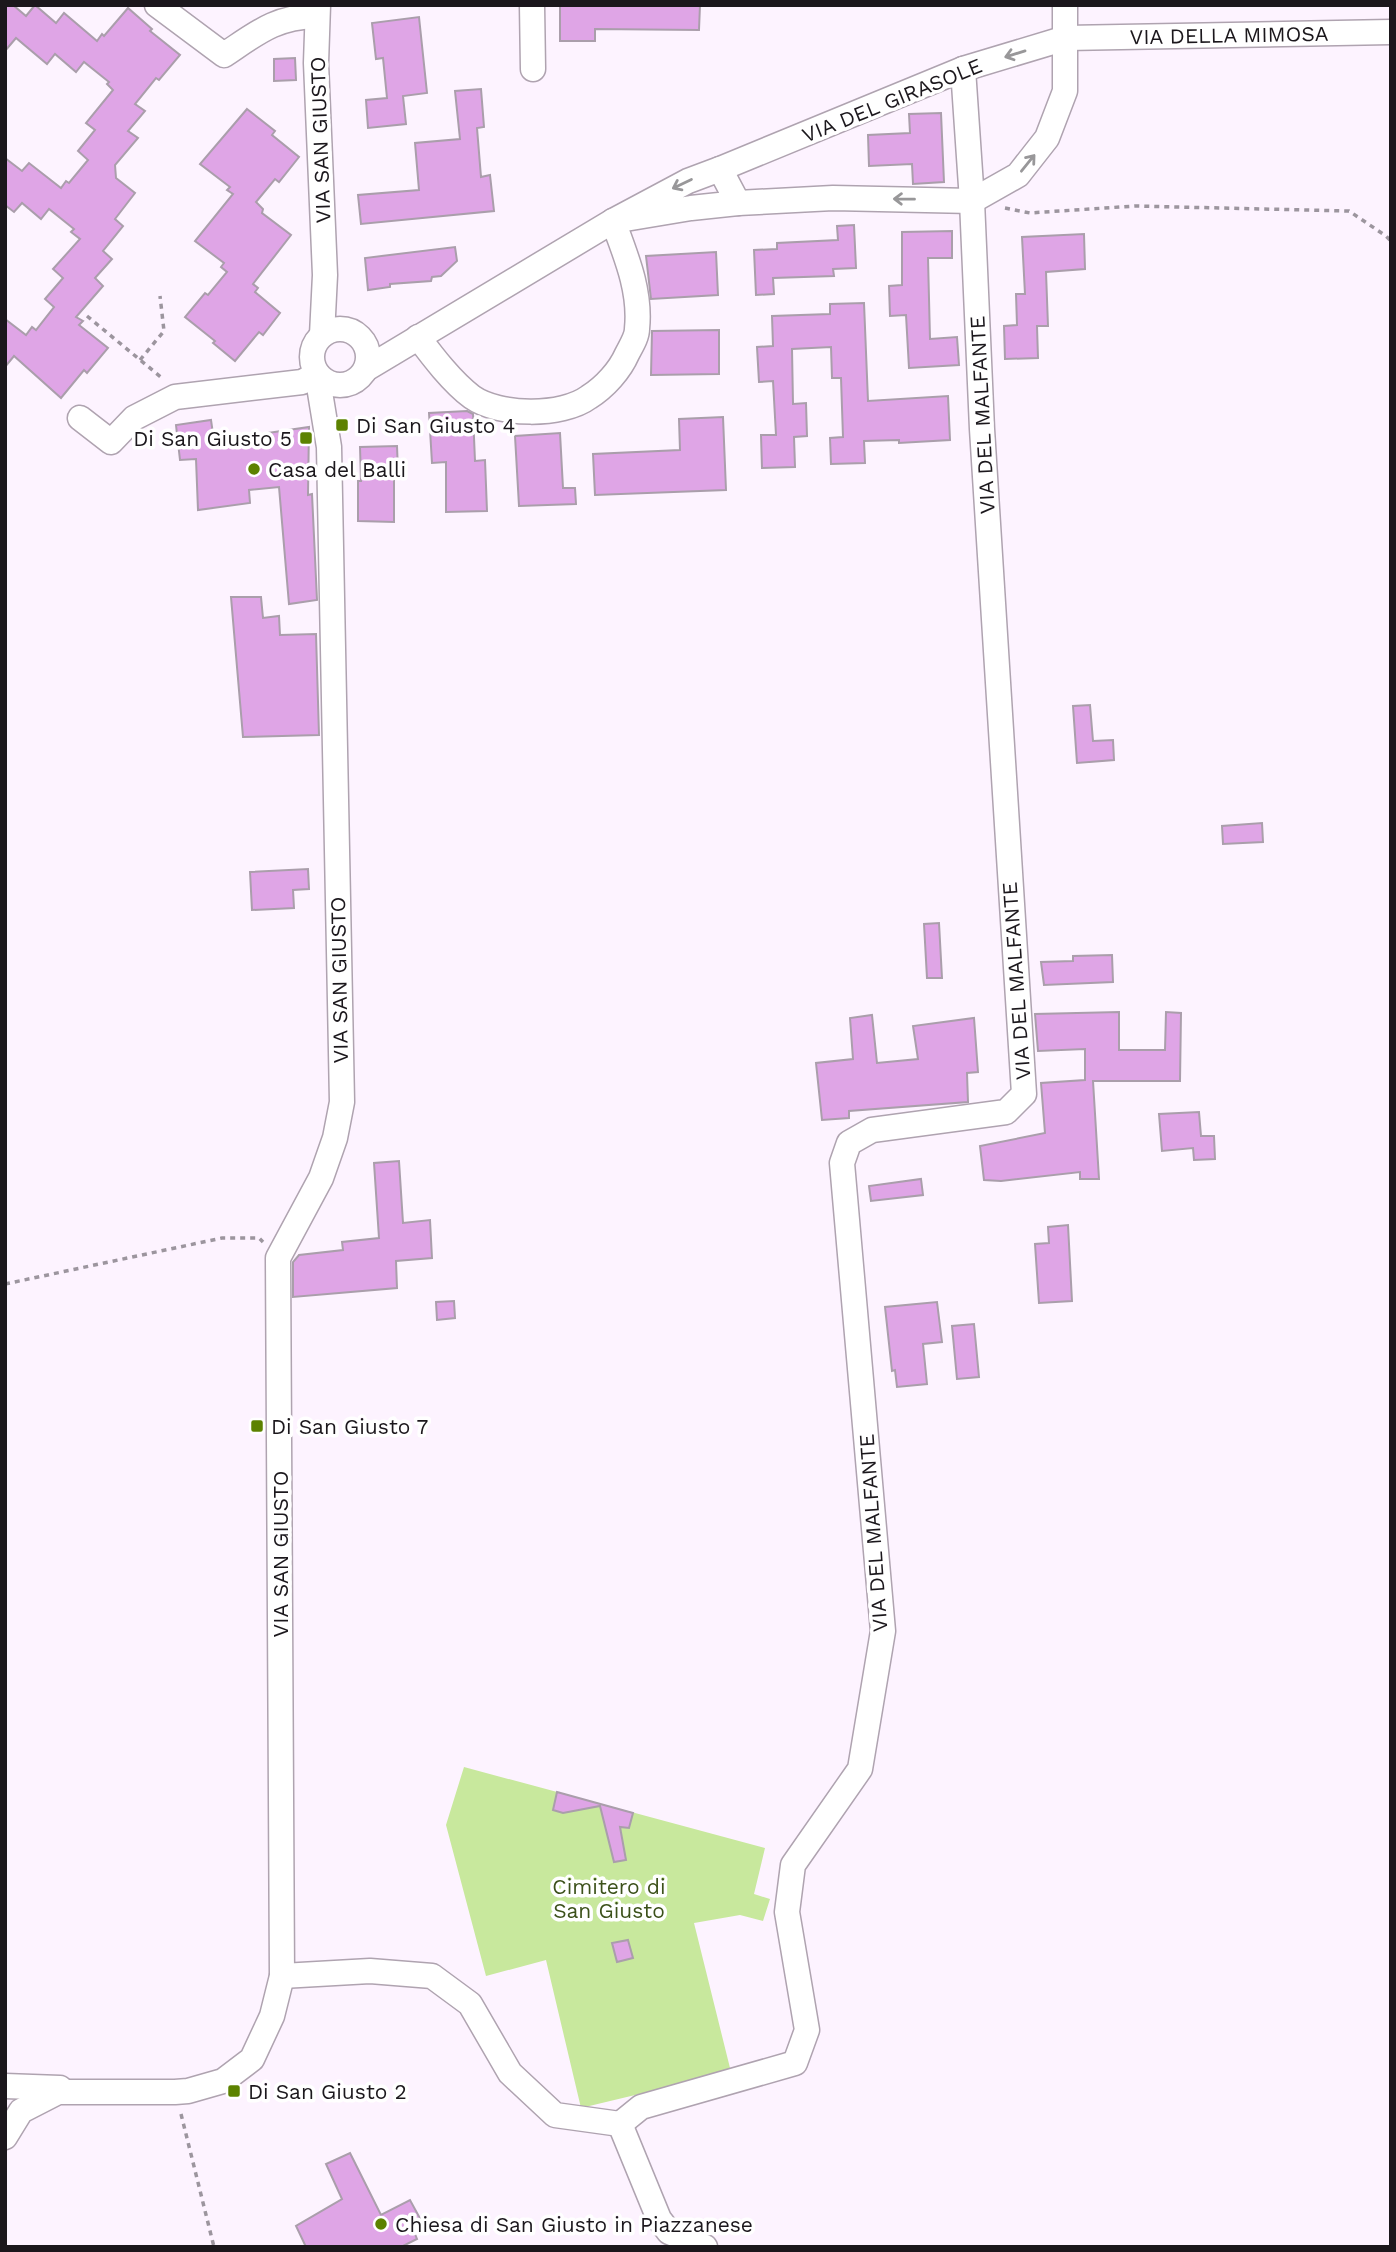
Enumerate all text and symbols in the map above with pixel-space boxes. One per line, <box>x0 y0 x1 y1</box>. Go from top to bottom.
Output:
street label: VIA DELLA MIMOSA <box>1129 21 1329 49</box>
one-way arrow <box>1004 48 1026 61</box>
street label: VIA DEL GIRASOLE <box>798 52 986 148</box>
street label: VIA SAN GIUSTO <box>305 56 335 224</box>
one-way arrow <box>1020 154 1035 172</box>
one-way arrow <box>673 178 693 192</box>
one-way arrow <box>893 192 916 206</box>
street label: VIA DEL MALFANTE <box>964 315 1000 515</box>
place label: Di San Giusto 4 <box>356 413 515 438</box>
marker: Di San Giusto 4 <box>334 417 350 433</box>
place label: Di San Giusto 5 <box>133 426 292 451</box>
marker: Di San Giusto 5 <box>298 430 314 446</box>
place label: Casa del Balli <box>268 457 406 482</box>
marker: Casa del Balli <box>246 461 262 477</box>
street label: VIA DEL MALFANTE <box>997 881 1035 1081</box>
street label: VIA SAN GIUSTO <box>325 896 353 1064</box>
place label: Di San Giusto 7 <box>271 1414 429 1439</box>
marker: Di San Giusto 7 <box>249 1418 265 1434</box>
street label: VIA DEL MALFANTE <box>854 1433 892 1633</box>
street label: VIA SAN GIUSTO <box>268 1471 293 1637</box>
park label: Cimitero di San Giusto <box>552 1874 666 1923</box>
place label: Di San Giusto 2 <box>248 2079 407 2104</box>
marker: Di San Giusto 2 <box>226 2083 242 2099</box>
place label: Chiesa di San Giusto in Piazzanese <box>395 2212 753 2237</box>
marker: Chiesa di San Giusto in Piazzanese <box>373 2216 389 2232</box>

